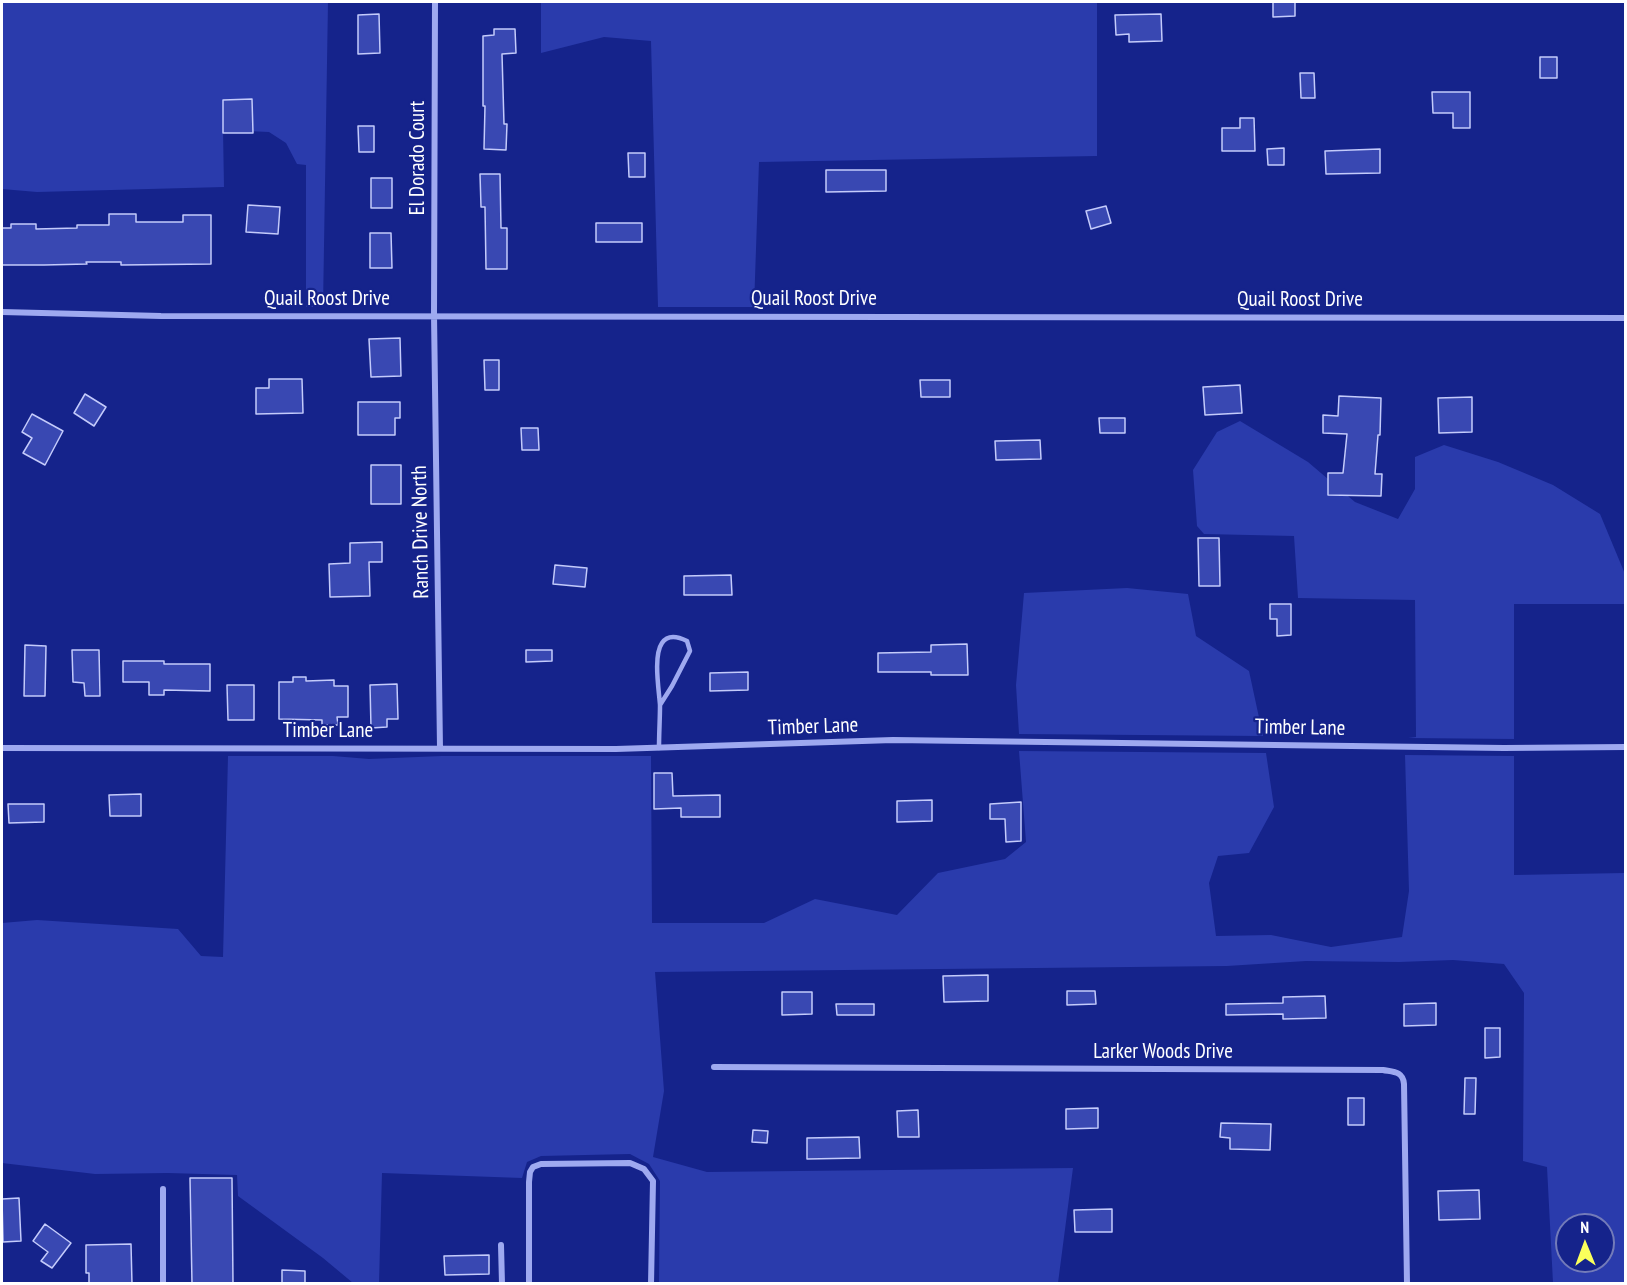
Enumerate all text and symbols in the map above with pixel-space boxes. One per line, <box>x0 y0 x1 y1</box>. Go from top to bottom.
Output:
street label: El Dorado Court <box>405 101 431 215</box>
street label: Quail Roost Drive <box>264 286 390 312</box>
street label: Quail Roost Drive <box>751 286 877 312</box>
street label: Quail Roost Drive <box>1237 287 1363 313</box>
street label: Ranch Drive North <box>407 465 435 599</box>
street label: Timber Lane <box>767 713 859 741</box>
street label: Timber Lane <box>1255 715 1345 741</box>
street label: Timber Lane <box>283 718 373 744</box>
street label: Larker Woods Drive <box>1093 1039 1233 1065</box>
north arrow <box>1555 1213 1615 1273</box>
text: N <box>1580 1217 1589 1237</box>

